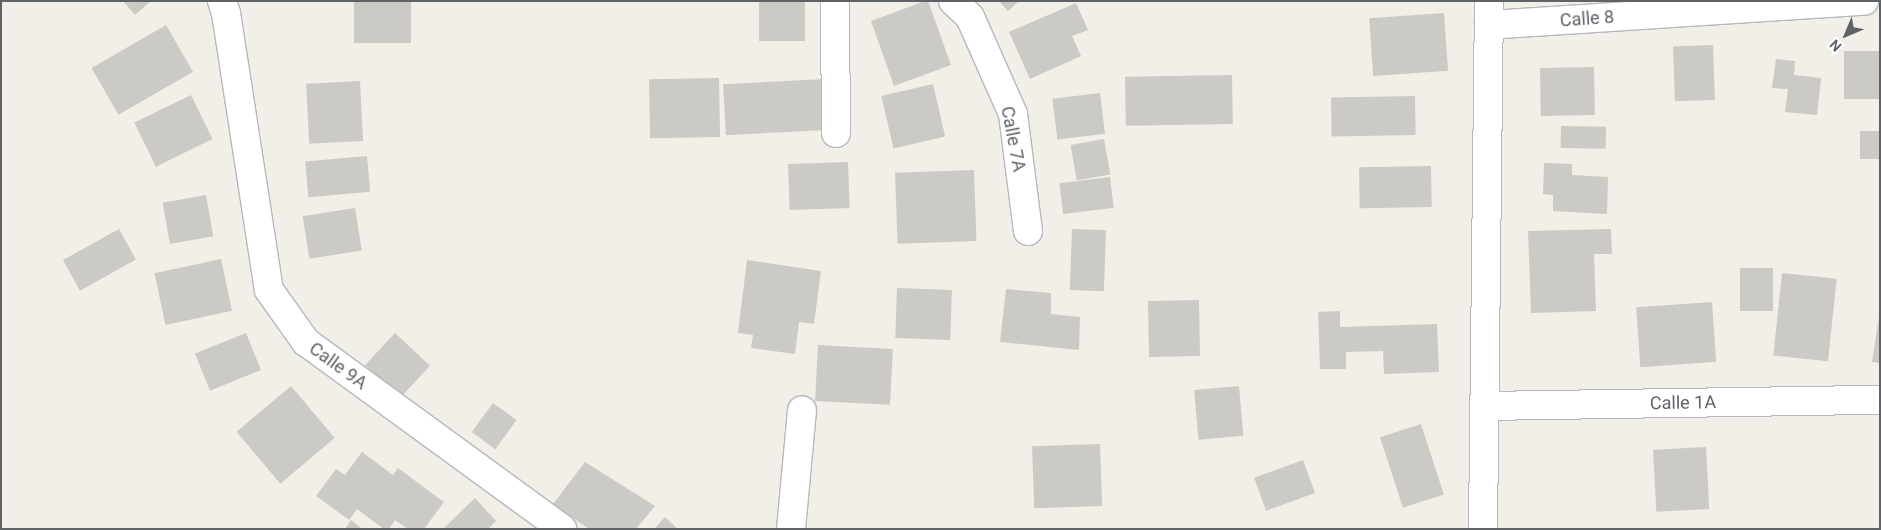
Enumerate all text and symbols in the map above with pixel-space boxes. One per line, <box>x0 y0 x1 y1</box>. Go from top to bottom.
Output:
street label: Calle 8 <box>1559 6 1615 32</box>
north arrow <box>1821 10 1871 60</box>
text: N <box>1826 36 1845 55</box>
street label: Calle 7A <box>996 104 1030 174</box>
street label: Calle 9A <box>305 338 371 394</box>
street label: Calle 1A <box>1650 392 1716 414</box>

